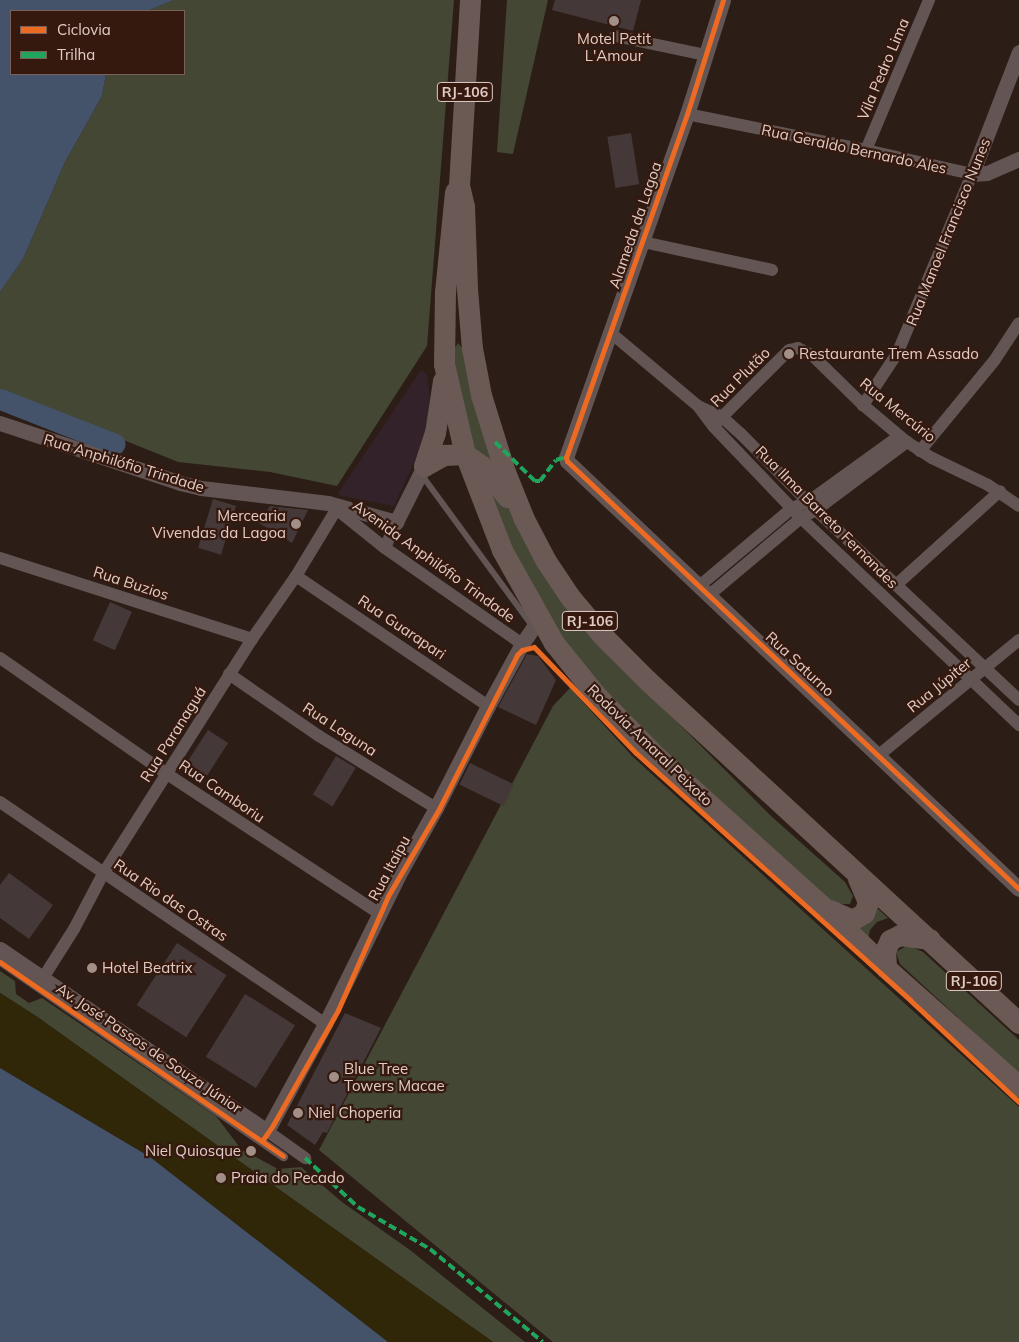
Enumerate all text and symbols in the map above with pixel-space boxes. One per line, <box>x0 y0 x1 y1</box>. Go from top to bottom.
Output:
legend <box>10 10 185 75</box>
marker: Motel Petit L'Amour <box>608 15 620 27</box>
street label: Vila Pedro Lima <box>853 15 913 123</box>
text: Ciclovia <box>57 20 111 39</box>
place label: Motel Petit L'Amour <box>577 29 651 64</box>
text: Trilha <box>57 45 95 64</box>
road number: RJ-106 <box>436 80 494 104</box>
street label: Rua Geraldo Bernardo Ales <box>760 121 948 177</box>
street label: Rua Manoel Francisco Nunes <box>902 136 994 328</box>
street label: Alameda da Lagoa <box>605 159 665 291</box>
street label: Rua Plutão <box>706 343 774 411</box>
place label: Restaurante Trem Assado <box>799 345 979 363</box>
marker: Restaurante Trem Assado <box>783 348 795 360</box>
street label: Rua Mercúrio <box>857 374 939 446</box>
street label: Rua Anphilófio Trindade <box>41 430 207 496</box>
street label: Rua Ilma Barreto Fernandes <box>752 442 902 592</box>
street label: Avenida Anphilófio Trindade <box>349 496 519 626</box>
place label: Mercearia Vivendas da Lagoa <box>152 506 286 541</box>
marker: Mercearia Vivendas da Lagoa <box>290 518 302 530</box>
street label: Rua Buzios <box>91 562 171 604</box>
street label: Rua Guarapari <box>355 591 449 663</box>
road number: RJ-106 <box>561 610 619 632</box>
street label: Rua Saturno <box>762 628 838 700</box>
street label: Rua Júpiter <box>903 654 975 716</box>
street label: Rodovia Amaral Peixoto <box>584 681 716 809</box>
street label: Rua Paranaguá <box>136 683 210 785</box>
street label: Rua Laguna <box>300 698 380 760</box>
street label: Rua Camboriu <box>176 756 268 826</box>
street label: Rua Itaipu <box>364 832 414 904</box>
street label: Rua Rio das Ostras <box>111 855 231 945</box>
place label: Hotel Beatrix <box>102 959 192 977</box>
marker: Hotel Beatrix <box>86 962 98 974</box>
road number: RJ-106 <box>945 969 1003 992</box>
street label: Av. José Passos de Souza Júnior <box>53 979 245 1117</box>
place label: Blue Tree Towers Macae <box>344 1059 445 1094</box>
marker: Blue Tree Towers Macae <box>328 1071 340 1083</box>
place label: Niel Choperia <box>308 1104 401 1122</box>
marker: Niel Choperia <box>292 1107 304 1119</box>
place label: Niel Quiosque <box>145 1142 241 1160</box>
marker: Niel Quiosque <box>245 1145 257 1157</box>
place label: Praia do Pecado <box>231 1169 344 1187</box>
marker: Praia do Pecado <box>215 1172 227 1184</box>

